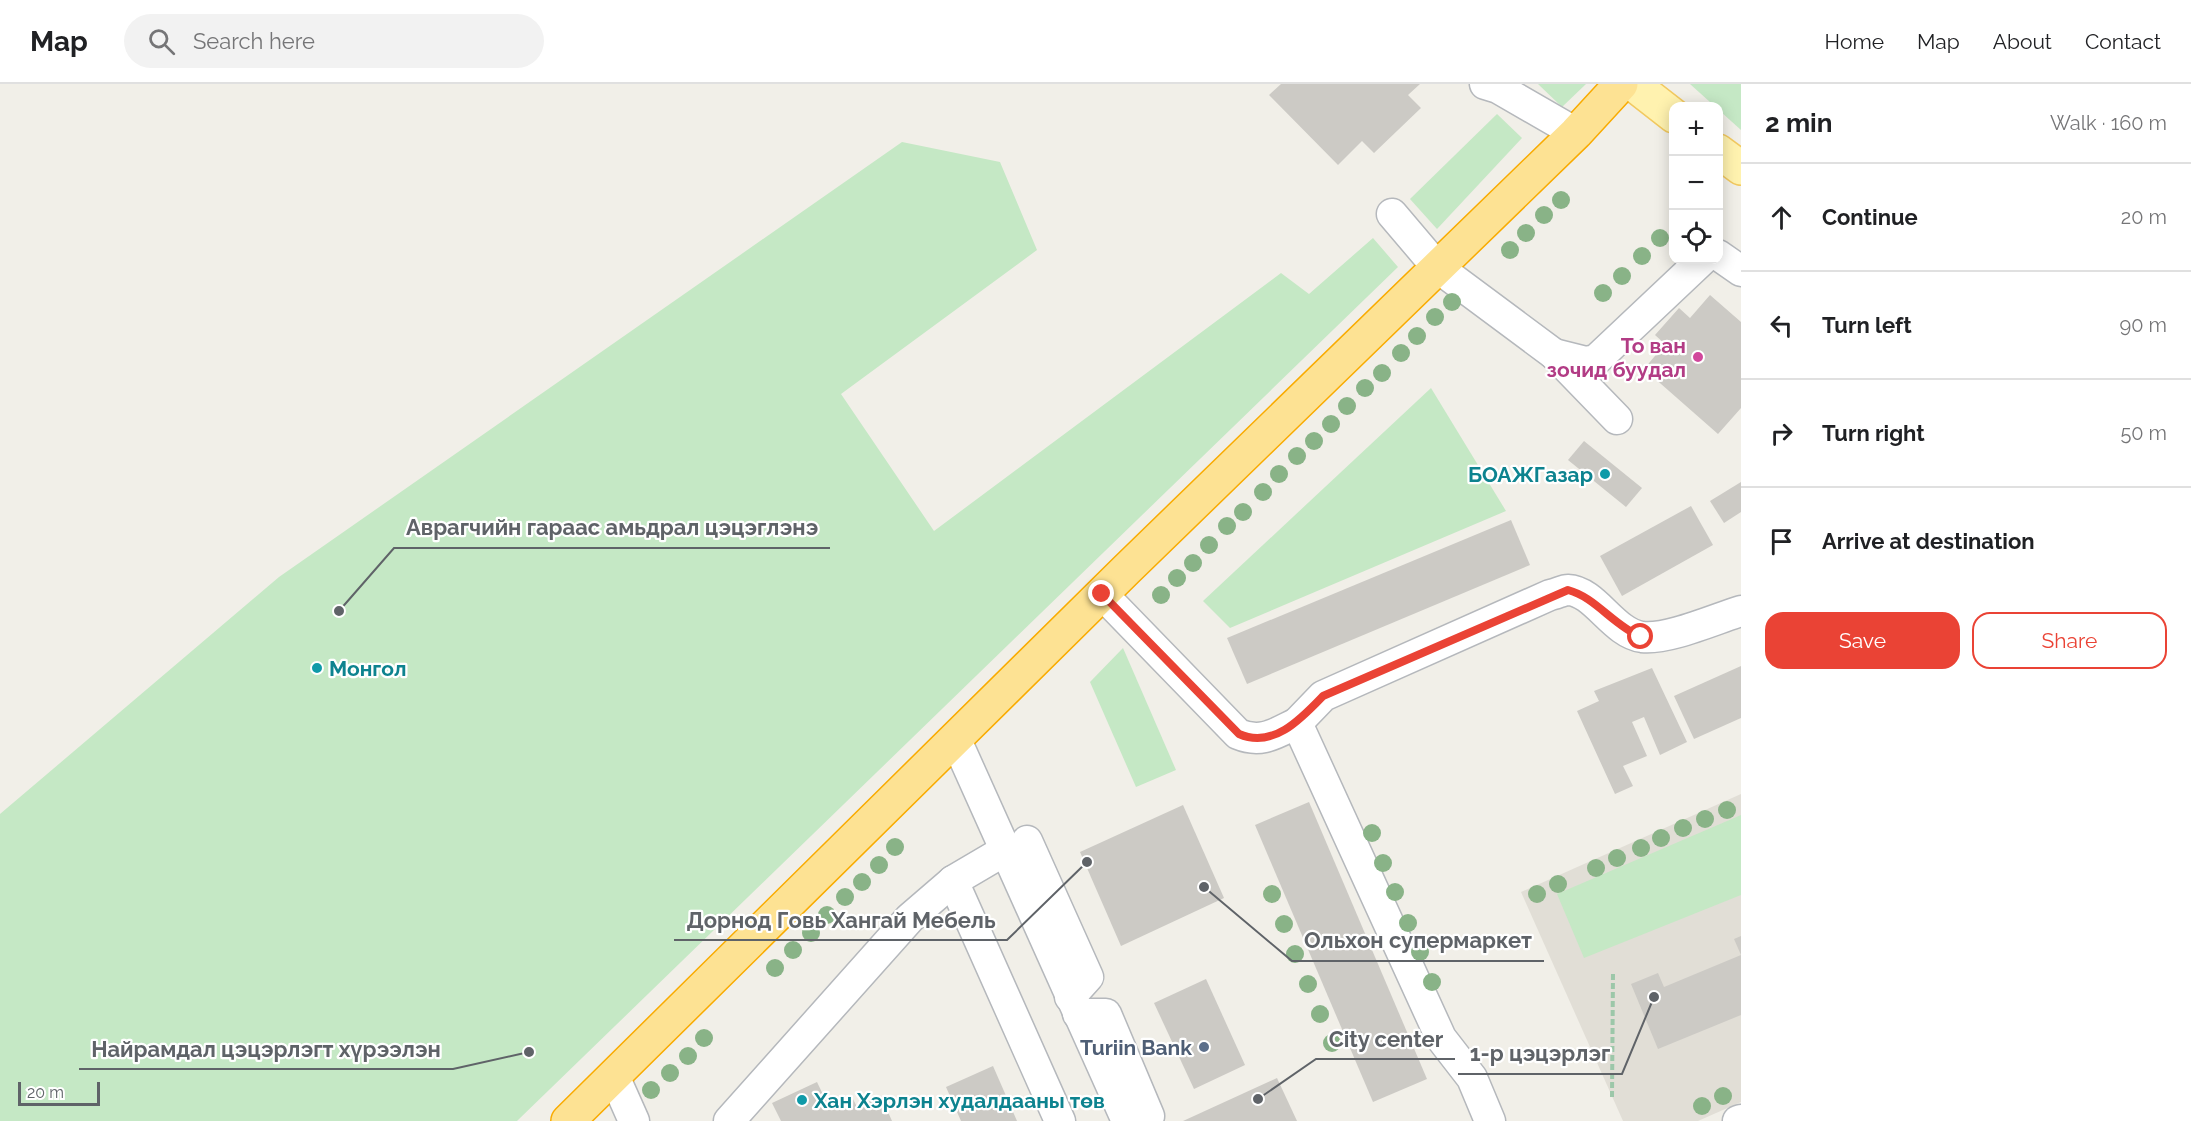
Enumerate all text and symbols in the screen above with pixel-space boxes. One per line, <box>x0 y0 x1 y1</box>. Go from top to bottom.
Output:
search box <box>124 14 544 68</box>
text: Map <box>30 25 88 58</box>
icon: search <box>145 25 178 58</box>
text: Search here <box>193 28 315 54</box>
text: Home <box>1825 29 1884 54</box>
text: Map <box>1917 29 1960 54</box>
text: About <box>1993 29 2052 54</box>
text: Contact <box>2085 29 2161 54</box>
map controls <box>1669 102 1723 264</box>
button: + <box>1669 102 1723 156</box>
text: 2 min <box>1765 108 1832 138</box>
text: Walk · 160 m <box>2050 111 2167 135</box>
button: − <box>1669 156 1723 210</box>
icon: ahead <box>1765 201 1798 234</box>
text: Continue <box>1822 204 1918 230</box>
text: 20 m <box>2121 205 2167 229</box>
button: locate <box>1669 210 1723 264</box>
icon: left <box>1765 309 1798 342</box>
text: Turn left <box>1822 312 1912 338</box>
text: 90 m <box>2120 313 2167 337</box>
place label: То ван зочид буудал <box>1547 333 1686 382</box>
marker: То ван зочид буудал <box>1691 350 1705 364</box>
icon: right <box>1765 417 1798 450</box>
text: Turn right <box>1822 420 1925 446</box>
text: 50 m <box>2120 421 2167 445</box>
place label: БОАЖГазар <box>1468 462 1593 487</box>
marker: БОАЖГазар <box>1598 467 1612 481</box>
callout: Аврагчийн гараас амьдрал цэцэглэнэ <box>394 508 830 548</box>
text: Аврагчийн гараас амьдрал цэцэглэнэ <box>406 514 818 540</box>
icon: arrive <box>1765 525 1798 558</box>
text: Arrive at destination <box>1822 528 2035 554</box>
route end <box>1088 580 1114 606</box>
button: Save <box>1765 612 1960 669</box>
button: Share <box>1972 612 2167 669</box>
route start <box>1627 623 1653 649</box>
place label: Монгол <box>329 656 407 681</box>
marker: Монгол <box>310 661 324 675</box>
callout: Дорнод Говь Хангай Мебель <box>674 900 1007 940</box>
text: Дорнод Говь Хангай Мебель <box>686 907 996 933</box>
callout: Ольхон супермаркет <box>1292 921 1544 961</box>
text: Ольхон супермаркет <box>1304 927 1532 953</box>
callout: City center <box>1316 1019 1455 1059</box>
text: City center <box>1329 1026 1444 1052</box>
callout: Найрамдал цэцэрлэгт хүрээлэн <box>79 1029 453 1069</box>
callout: 1-р цэцэрлэг <box>1458 1034 1622 1074</box>
place label: Turiin Bank <box>1080 1035 1192 1060</box>
text: Найрамдал цэцэрлэгт хүрээлэн <box>91 1036 441 1062</box>
marker: Turiin Bank <box>1197 1040 1211 1054</box>
text: 1-р цэцэрлэг <box>1470 1040 1610 1066</box>
scale bar <box>18 1079 100 1106</box>
text: 20 m <box>27 1083 64 1102</box>
place label: Хан Хэрлэн худалдааны төв <box>813 1088 1105 1113</box>
marker: Хан Хэрлэн худалдааны төв <box>795 1093 809 1107</box>

